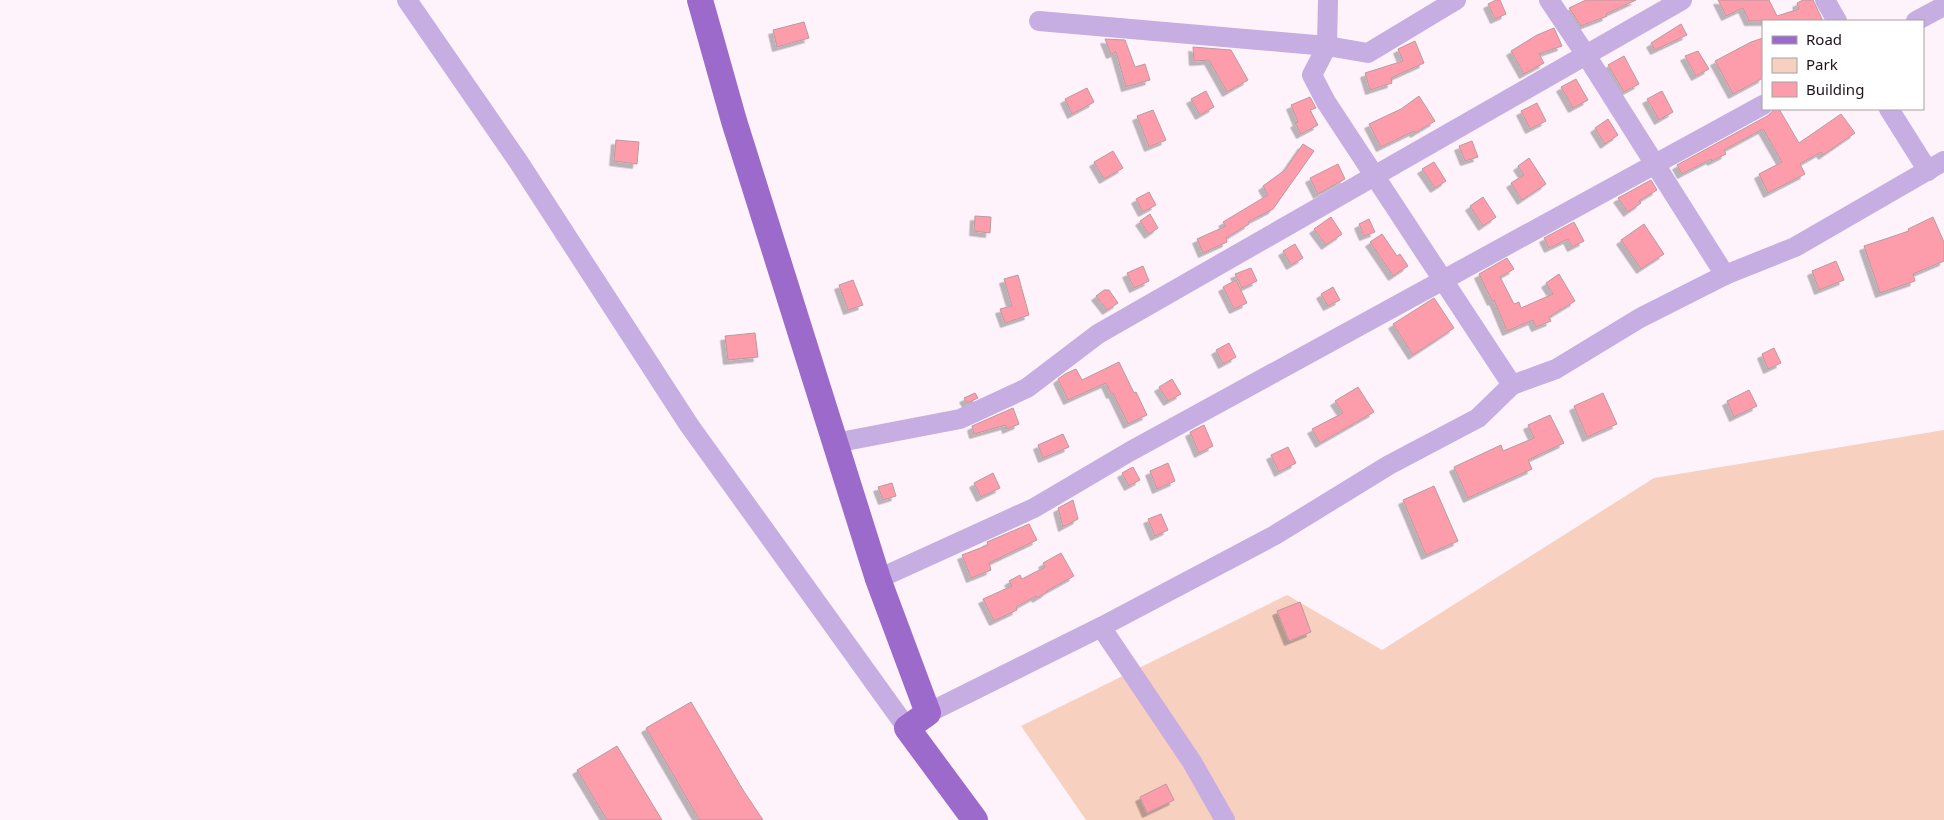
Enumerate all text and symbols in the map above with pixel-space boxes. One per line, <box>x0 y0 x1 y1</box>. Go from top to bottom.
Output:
legend <box>1762 20 1924 110</box>
text: Road <box>1806 29 1842 49</box>
text: Park <box>1806 54 1838 74</box>
text: Building <box>1806 79 1864 99</box>

